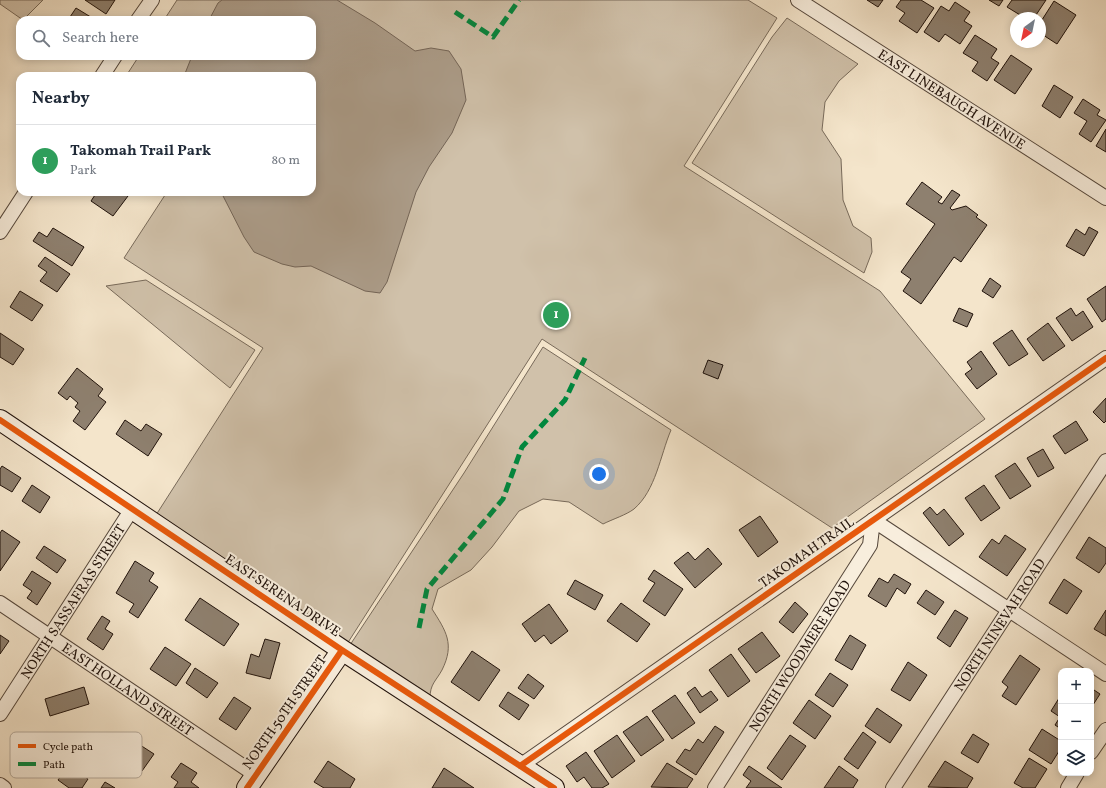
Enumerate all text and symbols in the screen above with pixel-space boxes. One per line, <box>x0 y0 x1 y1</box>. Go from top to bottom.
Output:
north arrow <box>1010 12 1046 48</box>
search box <box>16 16 316 60</box>
icon: search <box>30 27 52 49</box>
text: Search here <box>62 28 139 49</box>
street label: EAST LINEBAUGH AVENUE <box>874 46 1029 155</box>
text: Nearby <box>32 87 90 110</box>
text: Takomah Trail Park <box>70 141 211 162</box>
text: 1 <box>42 152 48 170</box>
text: 80 m <box>271 152 300 170</box>
text: Park <box>70 162 97 180</box>
pin: 1 <box>543 300 569 330</box>
your location <box>589 464 609 484</box>
street label: TAKOMAH TRAIL <box>755 513 858 593</box>
street label: NORTH SASSAFRAS STREET <box>17 521 131 683</box>
street label: EAST SERENA DRIVE <box>221 550 344 642</box>
street label: NORTH NINEVAH ROAD <box>950 555 1051 696</box>
street label: NORTH WOODMERE ROAD <box>745 577 856 736</box>
street label: EAST HOLLAND STREET <box>57 639 197 741</box>
street label: NORTH 50TH STREET <box>239 652 332 774</box>
map controls <box>1058 668 1094 776</box>
button: + <box>1058 668 1094 704</box>
button: − <box>1058 704 1094 740</box>
legend <box>10 732 142 778</box>
text: Cycle path <box>43 740 93 755</box>
button: layers <box>1058 740 1094 776</box>
text: Path <box>43 758 66 773</box>

